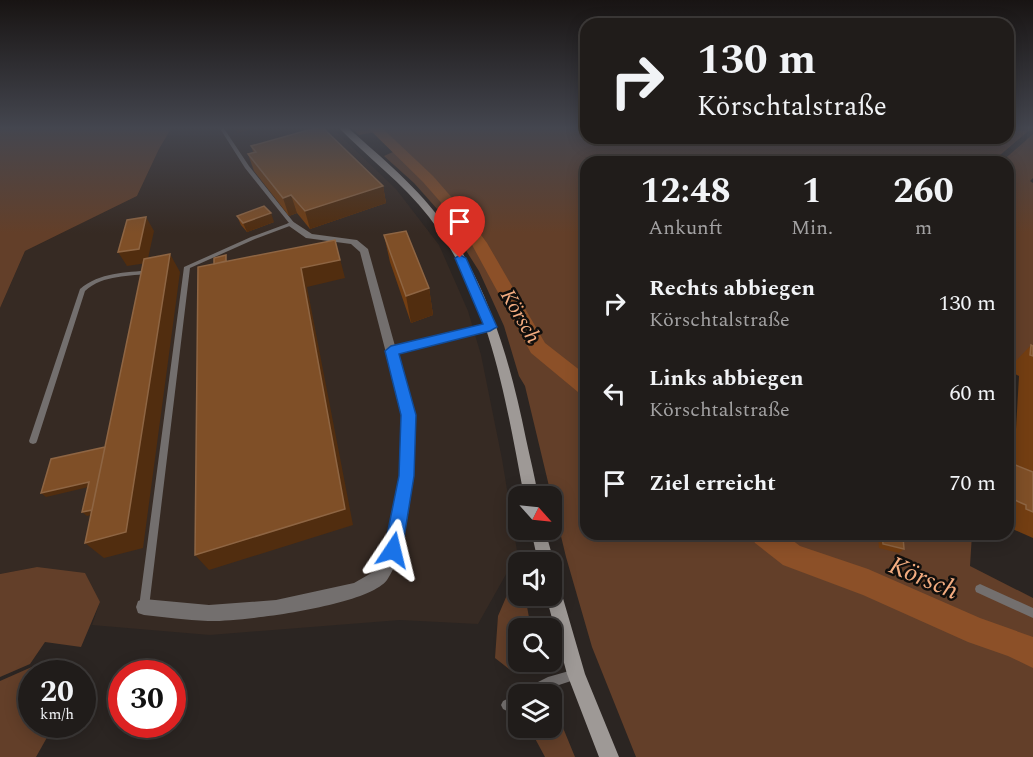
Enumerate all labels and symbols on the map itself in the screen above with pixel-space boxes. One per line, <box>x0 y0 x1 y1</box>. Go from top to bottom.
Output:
pin <box>434 196 485 258</box>
water label: Körsch <box>492 283 549 350</box>
north arrow <box>508 486 562 540</box>
position arrow <box>361 518 425 582</box>
water label: Körsch <box>883 545 965 610</box>
speed limit sign: 30 <box>108 660 186 738</box>

